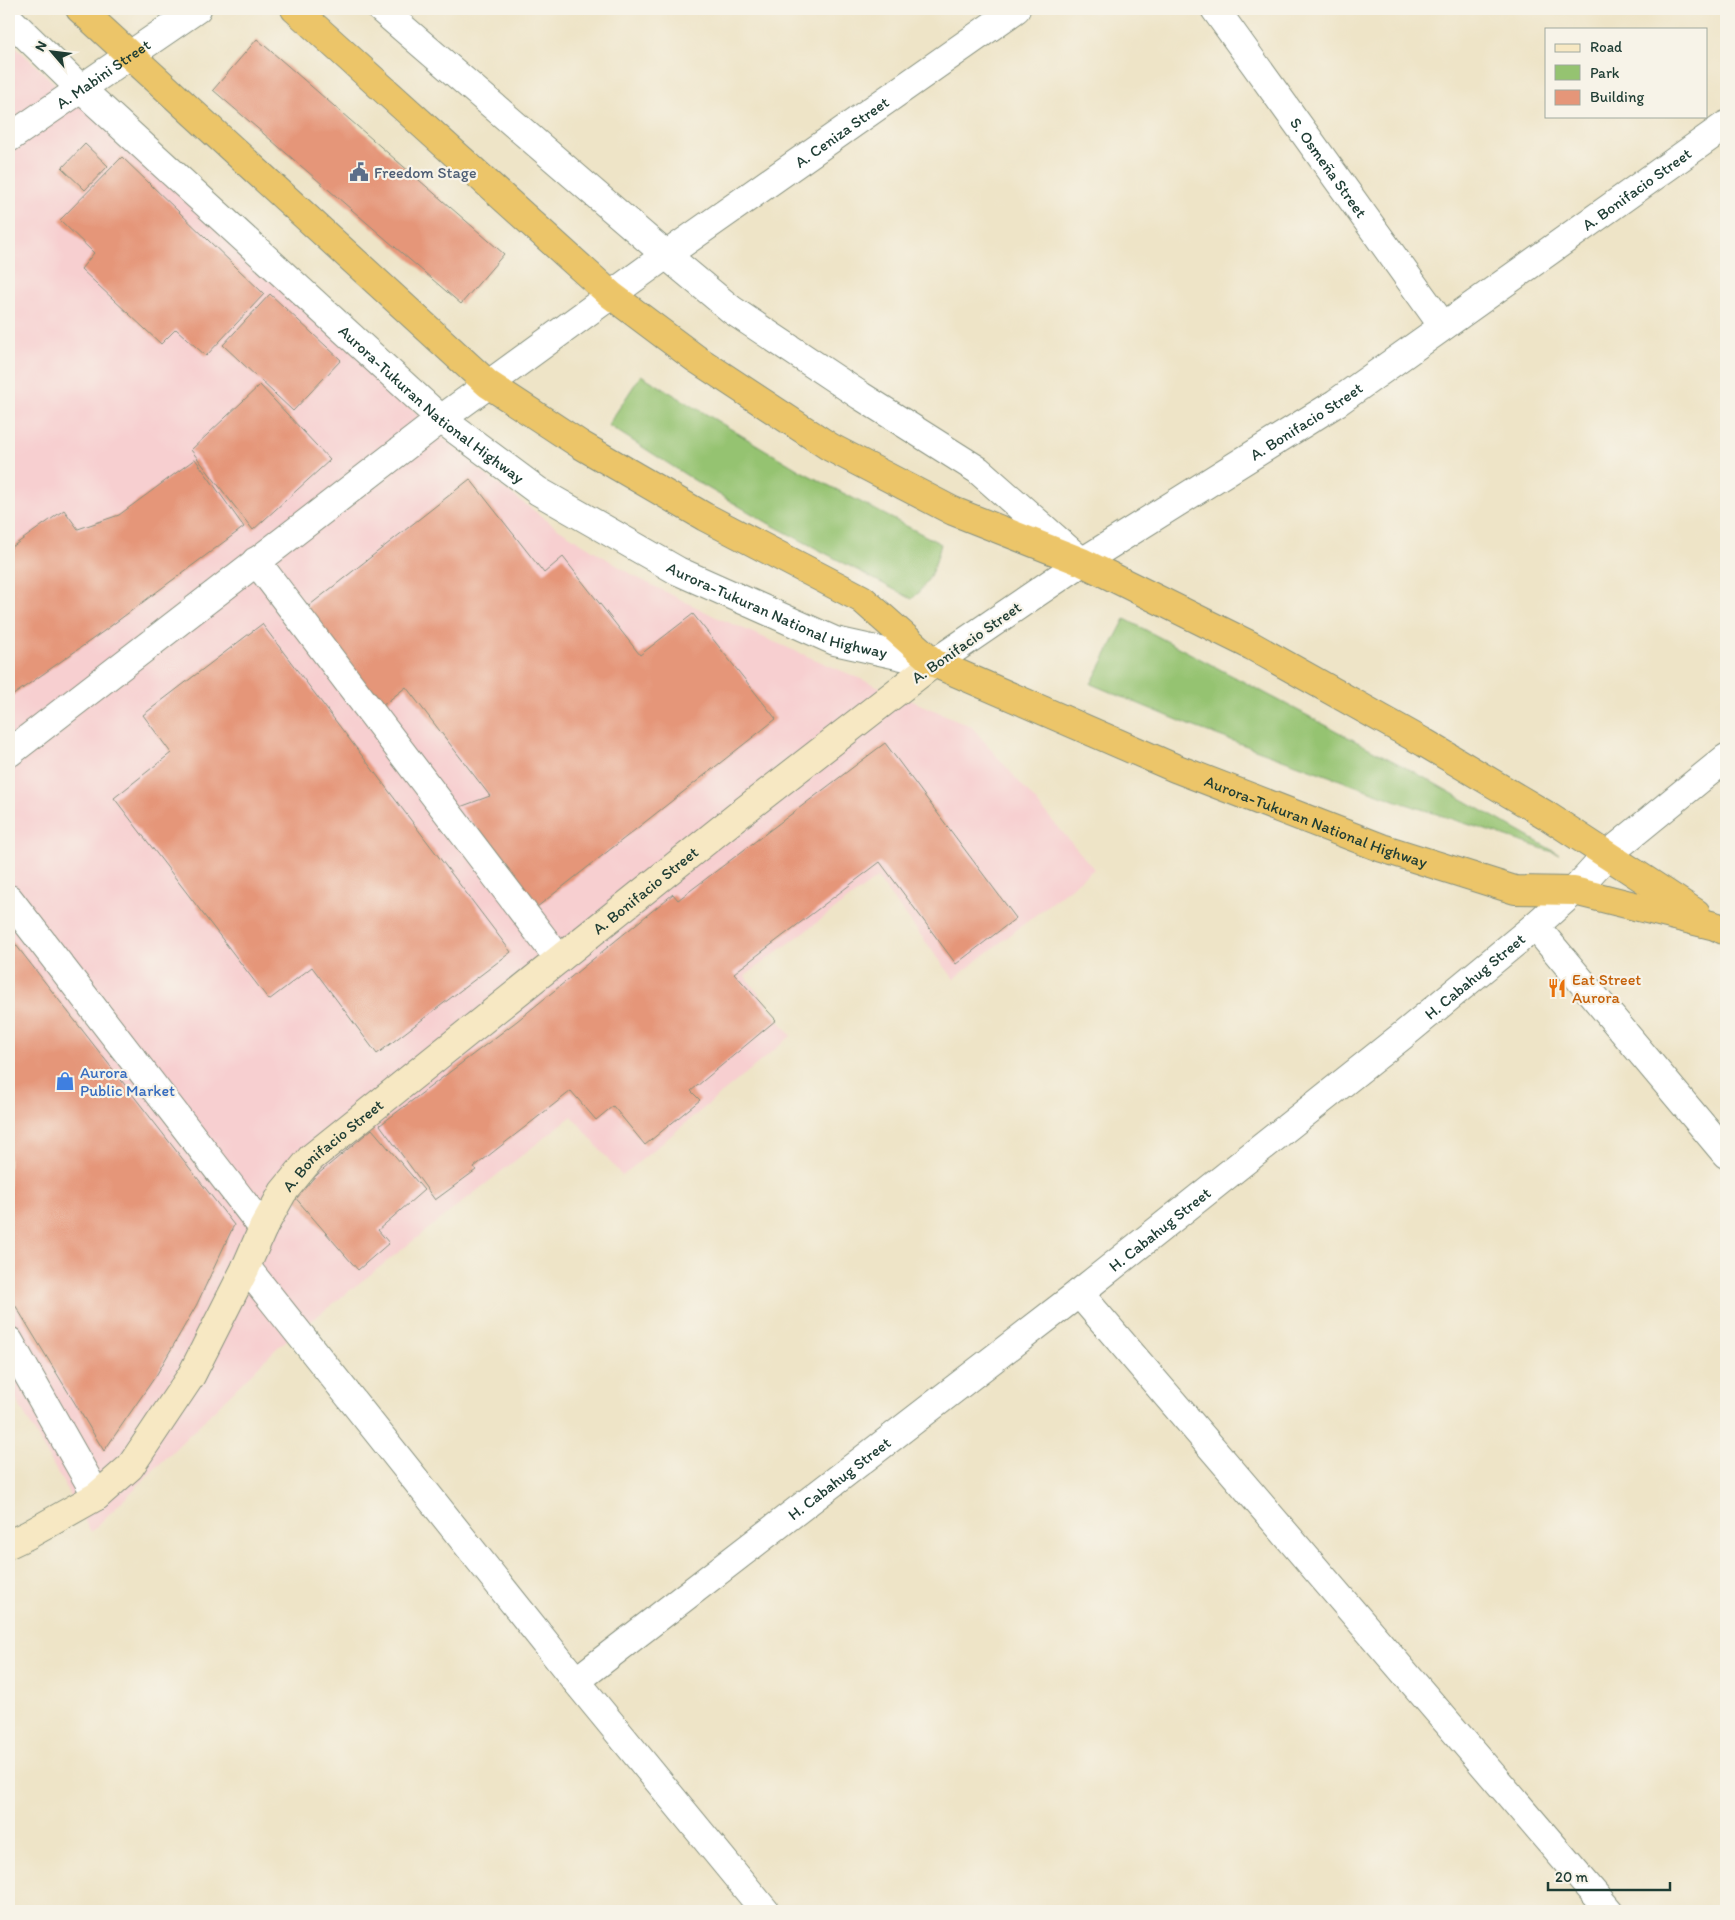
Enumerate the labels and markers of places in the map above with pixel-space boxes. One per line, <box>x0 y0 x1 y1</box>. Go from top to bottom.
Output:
public building icon: Freedom Stage <box>348 161 370 183</box>
place label: Freedom Stage <box>374 163 476 182</box>
place label: Eat Street Aurora <box>1572 970 1641 1007</box>
restaurant icon: Eat Street Aurora <box>1546 977 1568 999</box>
place label: Aurora Public Market <box>80 1063 175 1100</box>
shop icon: Aurora Public Market <box>54 1070 76 1092</box>

